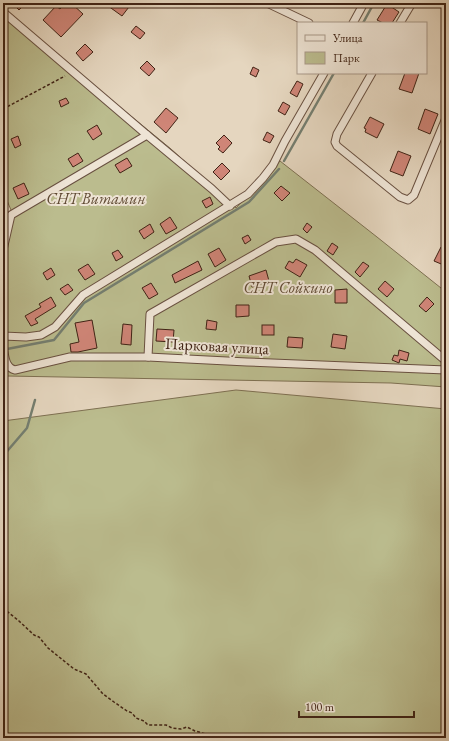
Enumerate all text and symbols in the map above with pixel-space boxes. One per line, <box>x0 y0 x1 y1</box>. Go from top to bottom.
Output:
legend <box>297 22 427 74</box>
text: Улица <box>332 30 363 46</box>
text: Парк <box>333 50 360 66</box>
park label: СНТ Витамин <box>46 188 146 209</box>
park label: СНТ Сойкино <box>243 277 333 298</box>
street label: Парковая улица <box>164 333 270 359</box>
scale bar <box>299 693 414 719</box>
text: 100 m <box>305 699 335 715</box>

